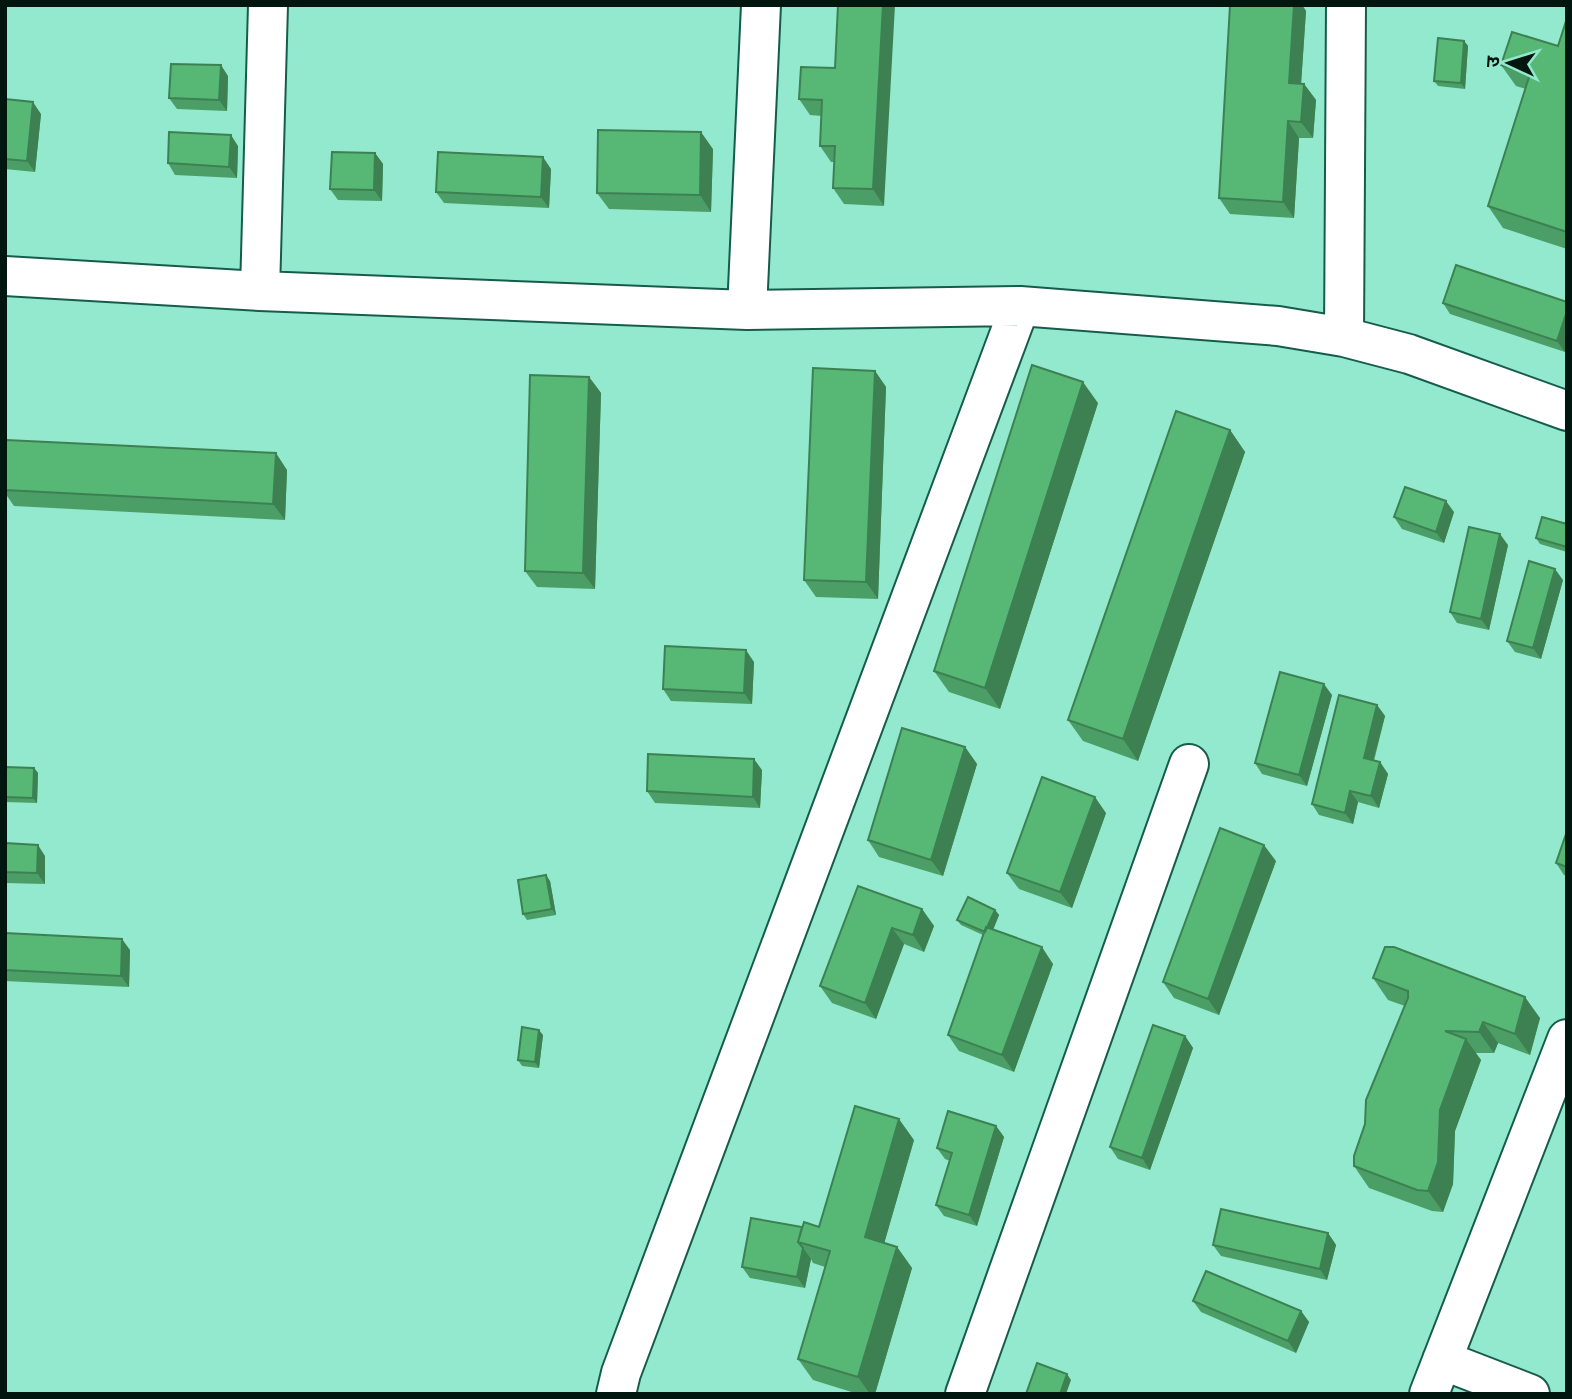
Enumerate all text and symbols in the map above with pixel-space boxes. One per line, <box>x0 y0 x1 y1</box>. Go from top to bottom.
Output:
north arrow <box>1474 28 1544 98</box>
text: उ <box>1480 55 1504 68</box>

